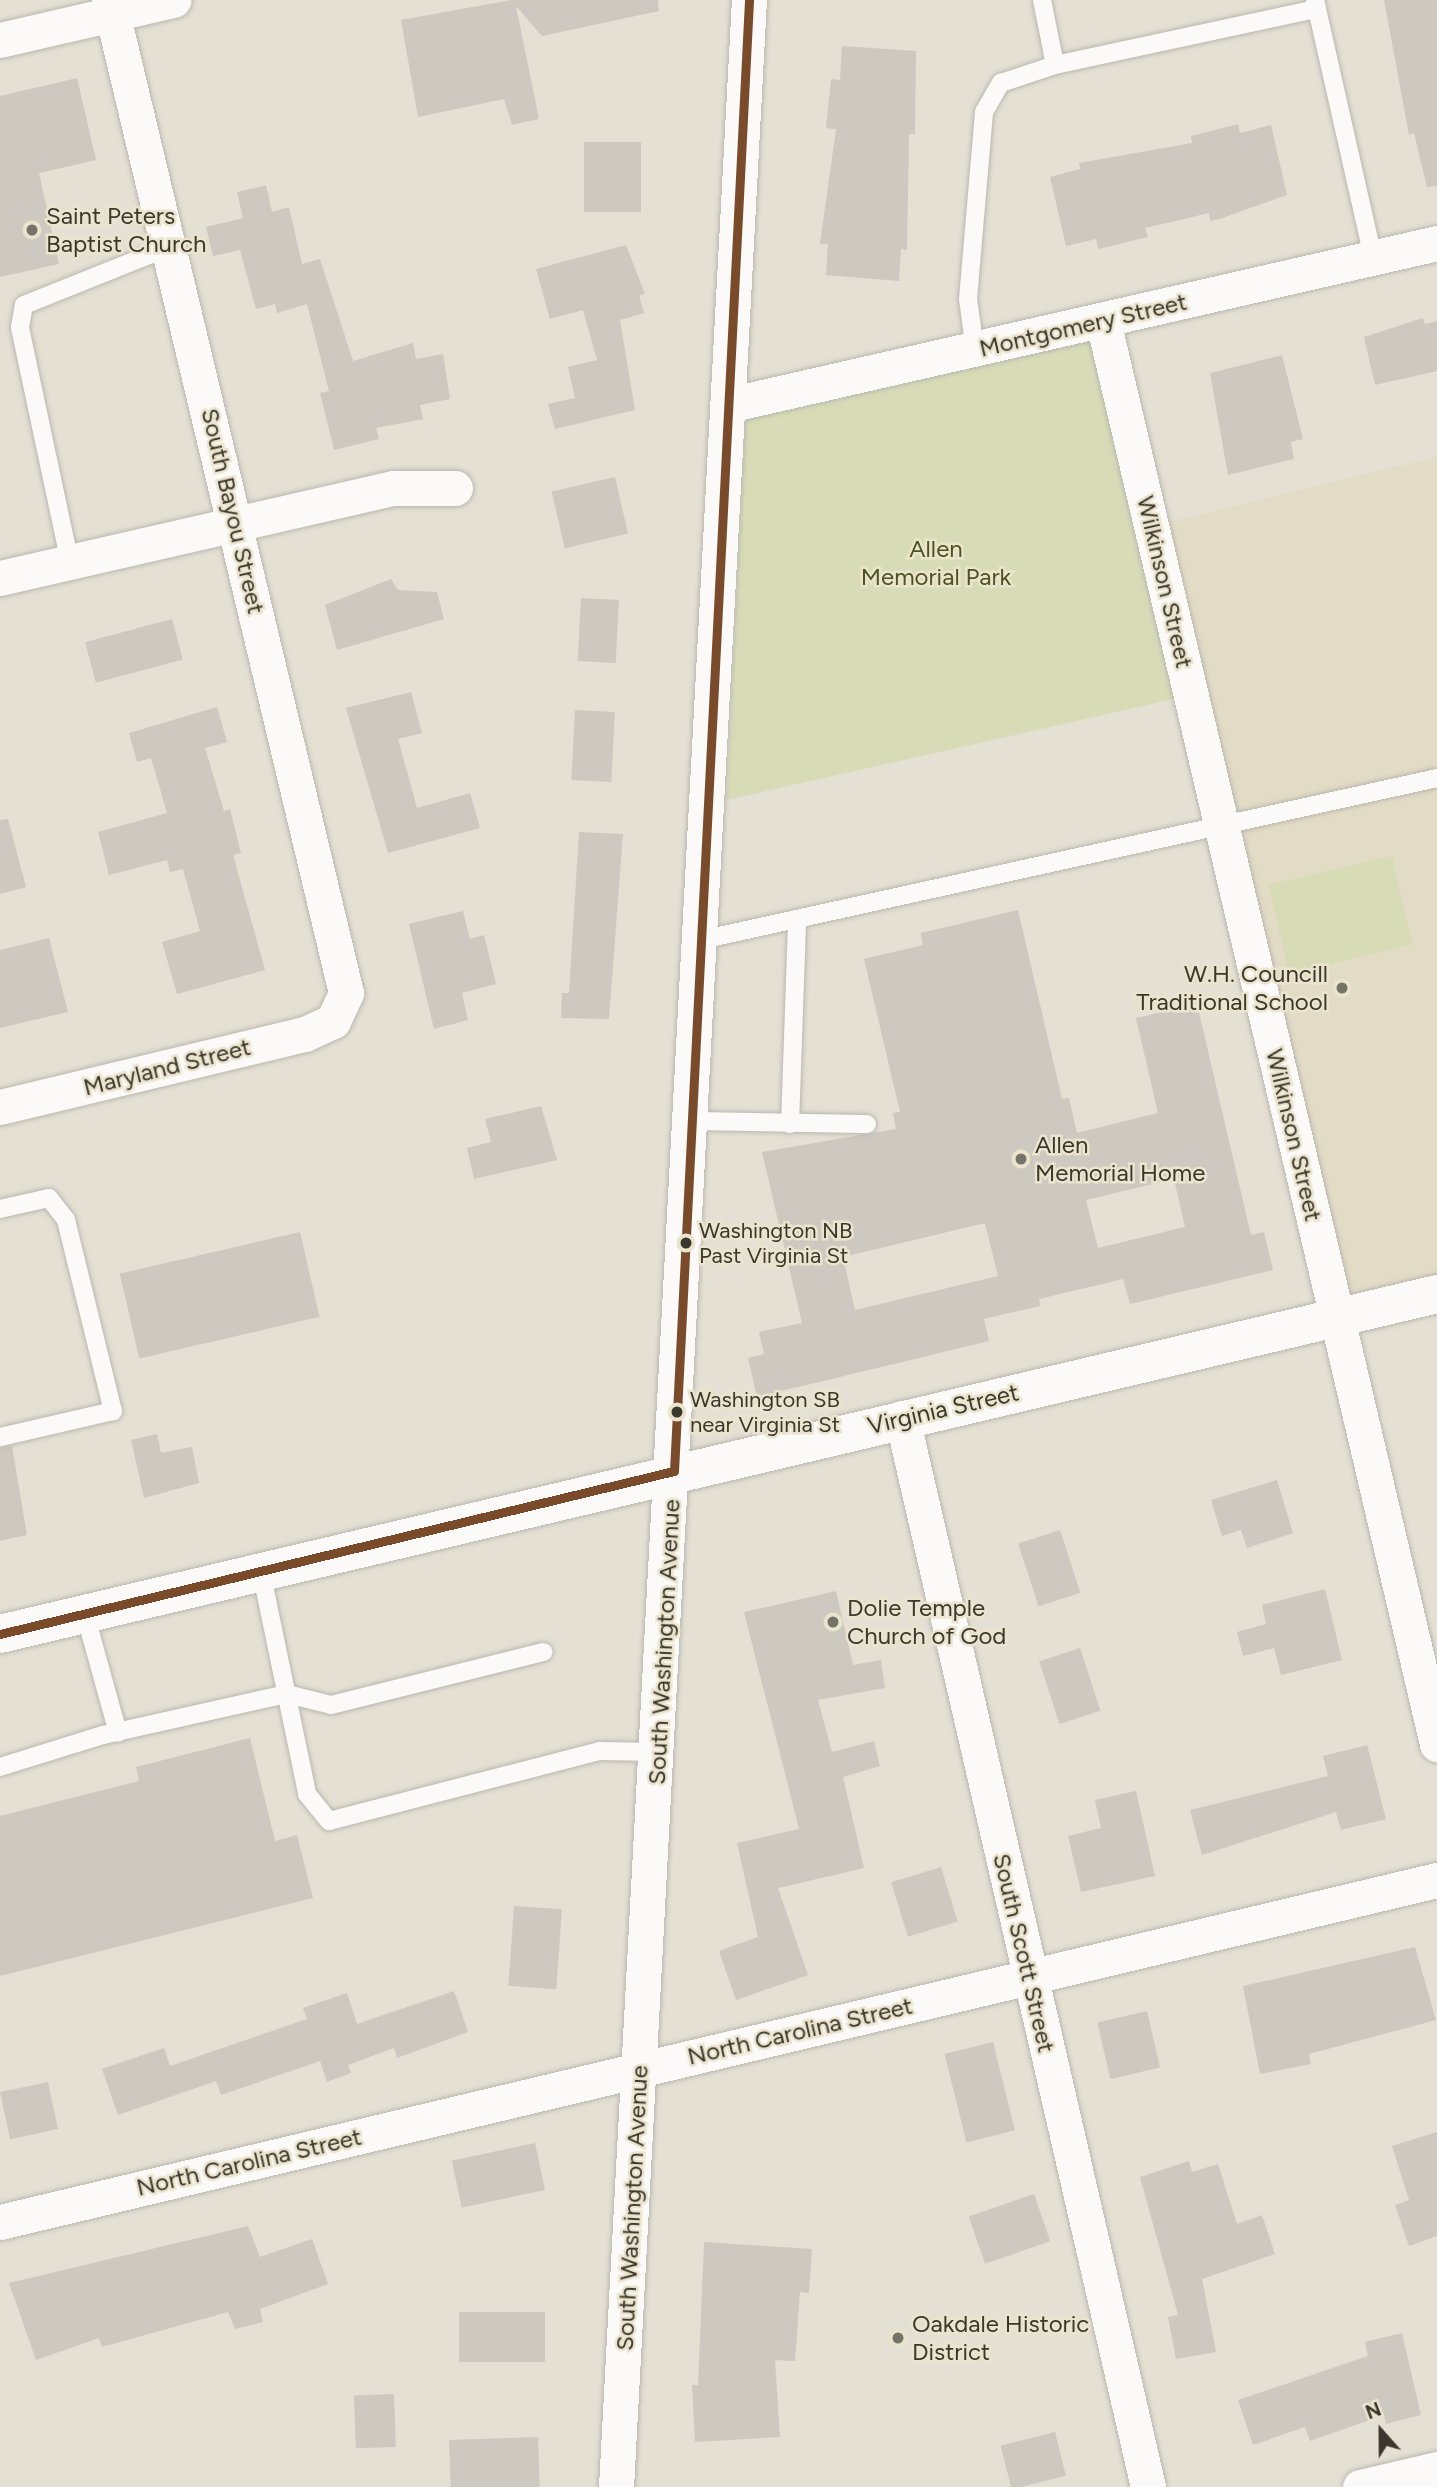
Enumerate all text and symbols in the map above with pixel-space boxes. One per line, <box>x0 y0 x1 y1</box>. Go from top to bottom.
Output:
place label: Saint Peters Baptist Church <box>46 202 206 258</box>
marker: Saint Peters Baptist Church <box>24 222 40 238</box>
street label: Montgomery Street <box>976 287 1190 363</box>
street label: South Bayou Street <box>195 405 271 617</box>
street label: Wilkinson Street <box>1131 493 1199 671</box>
park label: Allen Memorial Park <box>861 535 1011 591</box>
place label: W.H. Councill Traditional School <box>1136 960 1328 1016</box>
marker: W.H. Councill Traditional School <box>1334 980 1350 996</box>
street label: Maryland Street <box>80 1032 254 1102</box>
street label: Wilkinson Street <box>1260 1046 1328 1224</box>
place label: Allen Memorial Home <box>1035 1131 1205 1187</box>
marker: Allen Memorial Home <box>1013 1151 1029 1167</box>
place label: Washington NB Past Virginia St <box>699 1217 852 1268</box>
marker: Washington NB Past Virginia St <box>679 1236 693 1250</box>
street label: Virginia Street <box>865 1378 1021 1440</box>
place label: Washington SB near Virginia St <box>690 1386 840 1438</box>
marker: Washington SB near Virginia St <box>670 1405 684 1419</box>
street label: South Washington Avenue <box>642 1499 686 1785</box>
place label: Dolie Temple Church of God <box>847 1594 1006 1650</box>
marker: Dolie Temple Church of God <box>825 1614 841 1630</box>
street label: South Scott Street <box>987 1851 1061 2055</box>
street label: North Carolina Street <box>685 1991 915 2071</box>
street label: South Washington Avenue <box>610 2065 654 2351</box>
street label: North Carolina Street <box>134 2122 364 2202</box>
place label: Oakdale Historic District <box>912 2310 1089 2366</box>
marker: Oakdale Historic District <box>890 2330 906 2346</box>
north arrow <box>1346 2396 1416 2466</box>
text: N <box>1362 2398 1384 2424</box>

